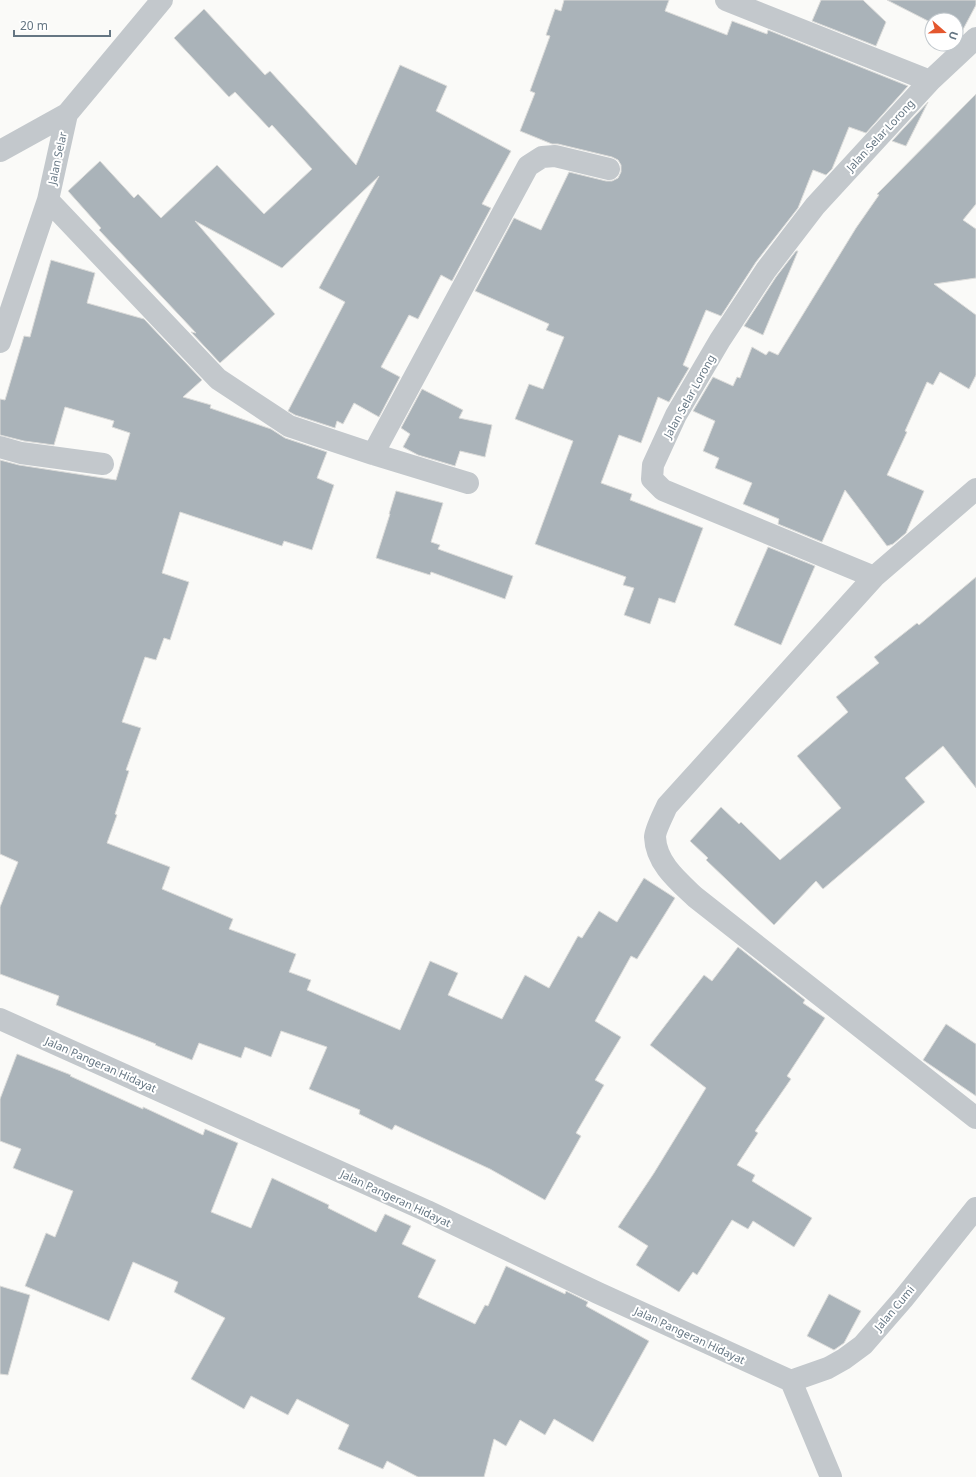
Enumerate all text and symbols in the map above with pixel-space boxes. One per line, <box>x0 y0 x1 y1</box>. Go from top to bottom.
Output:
scale bar <box>14 12 110 38</box>
north arrow <box>924 12 964 52</box>
text: 20 m <box>20 17 48 34</box>
text: U <box>945 29 962 42</box>
street label: Jalan Selar Lorong <box>842 96 917 175</box>
street label: Jalan Selar <box>44 130 70 187</box>
street label: Jalan Selar Lorong <box>659 351 718 441</box>
street label: Jalan Pangeran Hidayat <box>42 1032 159 1095</box>
street label: Jalan Pangeran Hidayat <box>337 1165 454 1230</box>
street label: Jalan Cumi <box>870 1282 917 1335</box>
street label: Jalan Pangeran Hidayat <box>631 1302 748 1367</box>

